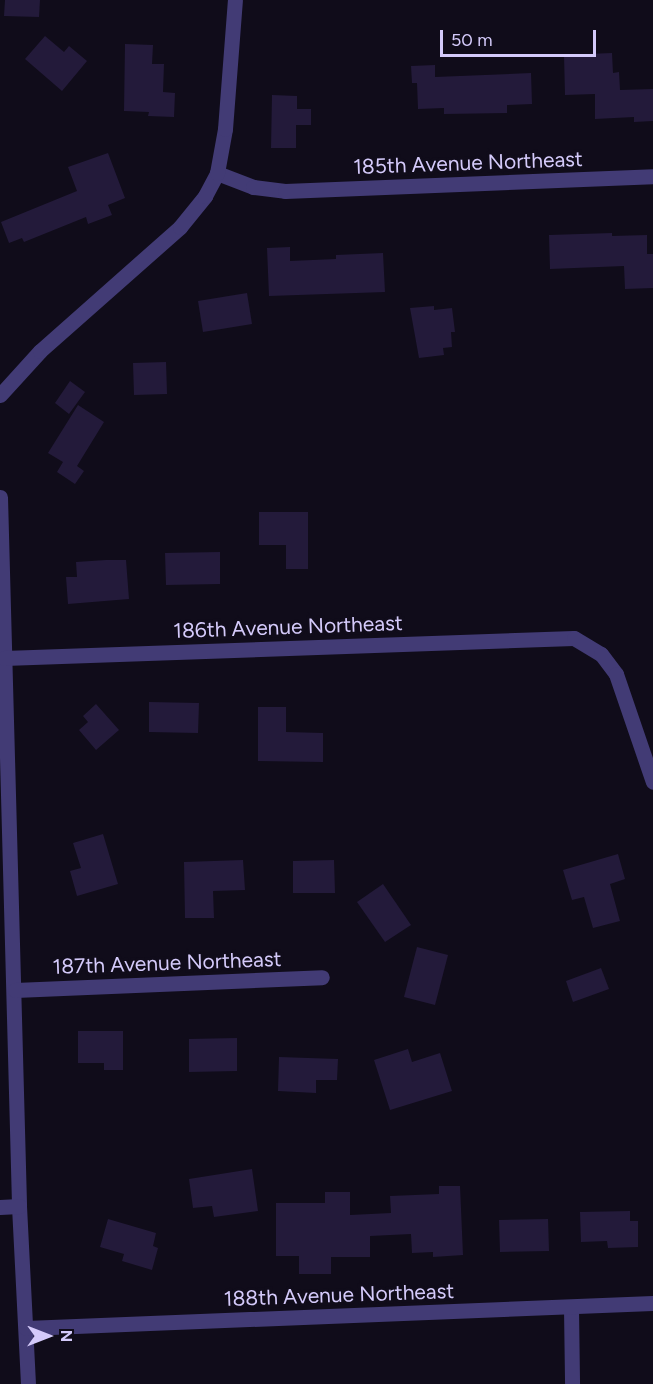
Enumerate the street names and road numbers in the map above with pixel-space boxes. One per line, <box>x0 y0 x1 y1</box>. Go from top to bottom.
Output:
street label: 185th Avenue Northeast <box>353 146 583 180</box>
street label: 186th Avenue Northeast <box>173 610 403 644</box>
street label: 187th Avenue Northeast <box>52 946 282 980</box>
street label: 188th Avenue Northeast <box>223 1278 455 1312</box>

